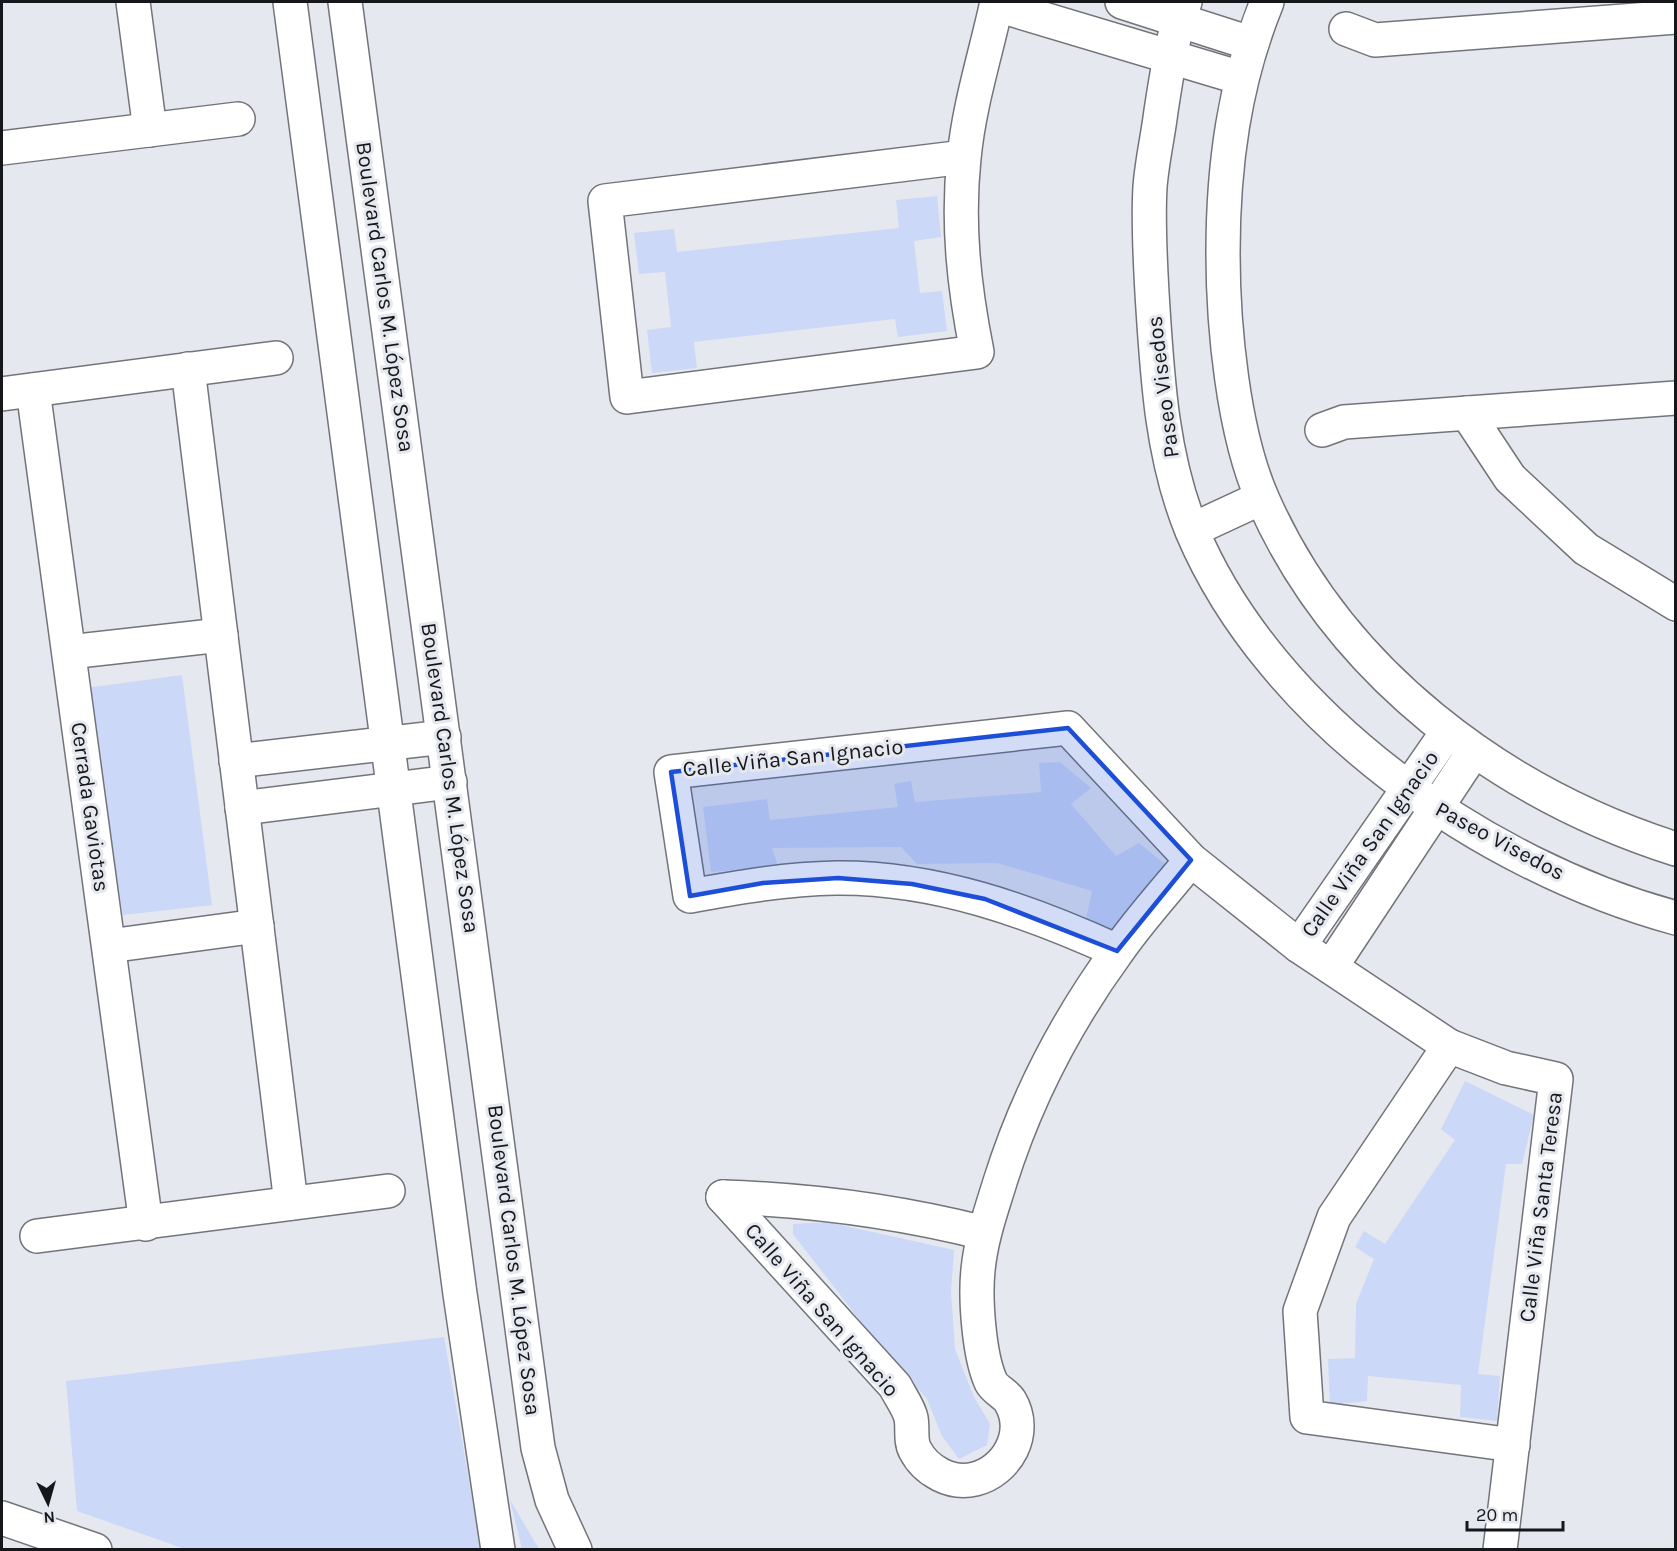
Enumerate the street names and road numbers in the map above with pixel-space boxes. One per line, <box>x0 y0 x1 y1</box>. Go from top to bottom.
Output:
street label: Boulevard Carlos M. López Sosa <box>350 140 420 454</box>
street label: Paseo Visedos <box>1141 315 1185 459</box>
street label: Boulevard Carlos M. López Sosa <box>415 621 485 935</box>
street label: Cerrada Gaviotas <box>65 721 115 893</box>
street label: Calle Viña San Ignacio <box>681 733 905 783</box>
street label: Calle Viña San Ignacio <box>1296 746 1444 942</box>
street label: Paseo Visedos <box>1431 796 1569 886</box>
street label: Calle Viña Santa Teresa <box>1514 1090 1568 1324</box>
street label: Boulevard Carlos M. López Sosa <box>482 1103 546 1417</box>
street label: Calle Viña San Ignacio <box>739 1218 905 1402</box>

